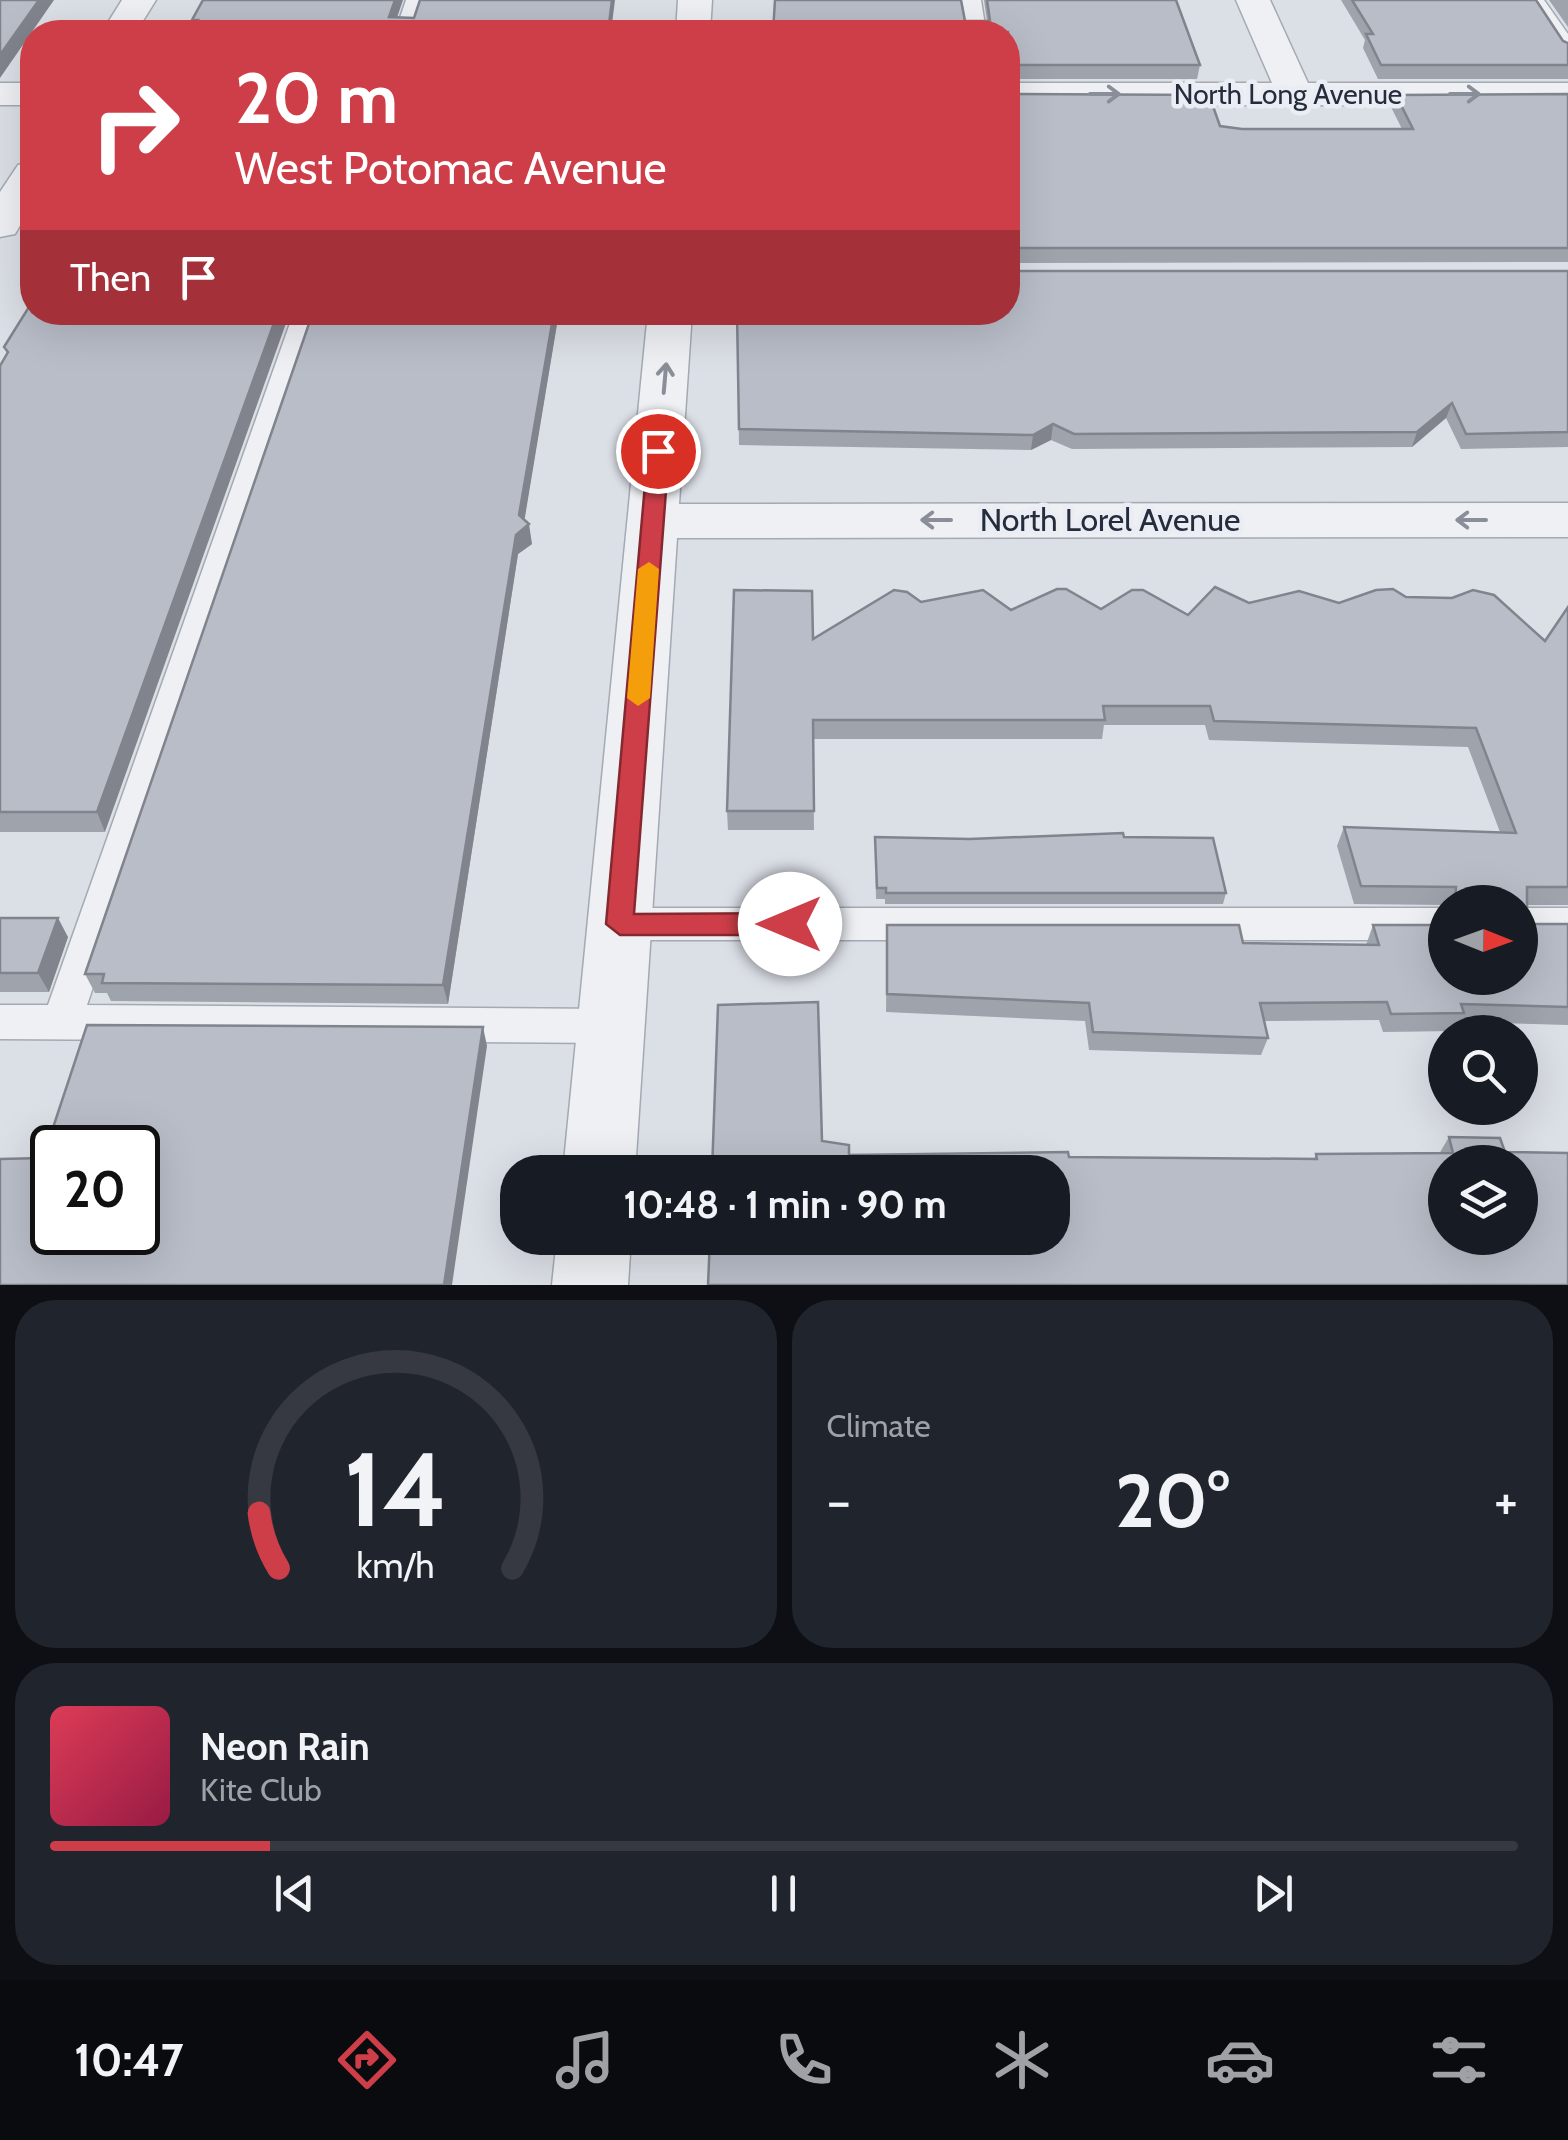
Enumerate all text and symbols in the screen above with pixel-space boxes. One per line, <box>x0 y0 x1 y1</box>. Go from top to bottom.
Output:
text: 20 m <box>235 55 398 141</box>
icon: right <box>70 60 200 190</box>
street label: North Long Avenue <box>1174 77 1402 111</box>
one-way arrow <box>1088 84 1120 104</box>
one-way arrow <box>1448 84 1480 104</box>
text: West Potomac Avenue <box>235 141 666 195</box>
icon: arrive <box>171 250 226 305</box>
text: Then <box>70 254 151 301</box>
one-way arrow <box>655 362 674 394</box>
pin <box>616 409 701 494</box>
icon: arrive <box>631 424 686 479</box>
street label: North Lorel Avenue <box>980 500 1240 539</box>
one-way arrow <box>920 510 952 530</box>
one-way arrow <box>1455 510 1488 530</box>
position arrow <box>738 872 842 976</box>
north arrow <box>1428 885 1538 995</box>
map controls <box>1428 885 1538 1255</box>
button: search <box>1428 1015 1538 1125</box>
speed limit sign: 20 <box>30 1125 160 1255</box>
button: layers <box>1428 1145 1538 1255</box>
text: 10:48 · 1 min · 90 m <box>623 1181 947 1228</box>
text: Climate <box>827 1406 931 1445</box>
text: 14 <box>344 1426 447 1552</box>
text: 20° <box>1115 1455 1229 1546</box>
text: − <box>827 1467 851 1534</box>
text: + <box>1494 1467 1518 1534</box>
text: km/h <box>357 1544 435 1587</box>
text: Neon Rain <box>200 1723 370 1770</box>
text: Kite Club <box>200 1770 322 1809</box>
icon: previous <box>267 1866 322 1921</box>
icon: pause <box>756 1866 811 1921</box>
icon: next <box>1246 1866 1301 1921</box>
icon: directions <box>332 2025 402 2095</box>
icon: music <box>550 2025 620 2095</box>
icon: phone <box>769 2025 839 2095</box>
icon: climate <box>987 2025 1057 2095</box>
icon: car <box>1205 2025 1275 2095</box>
icon: filters <box>1424 2025 1494 2095</box>
text: 10:47 <box>74 2033 183 2087</box>

